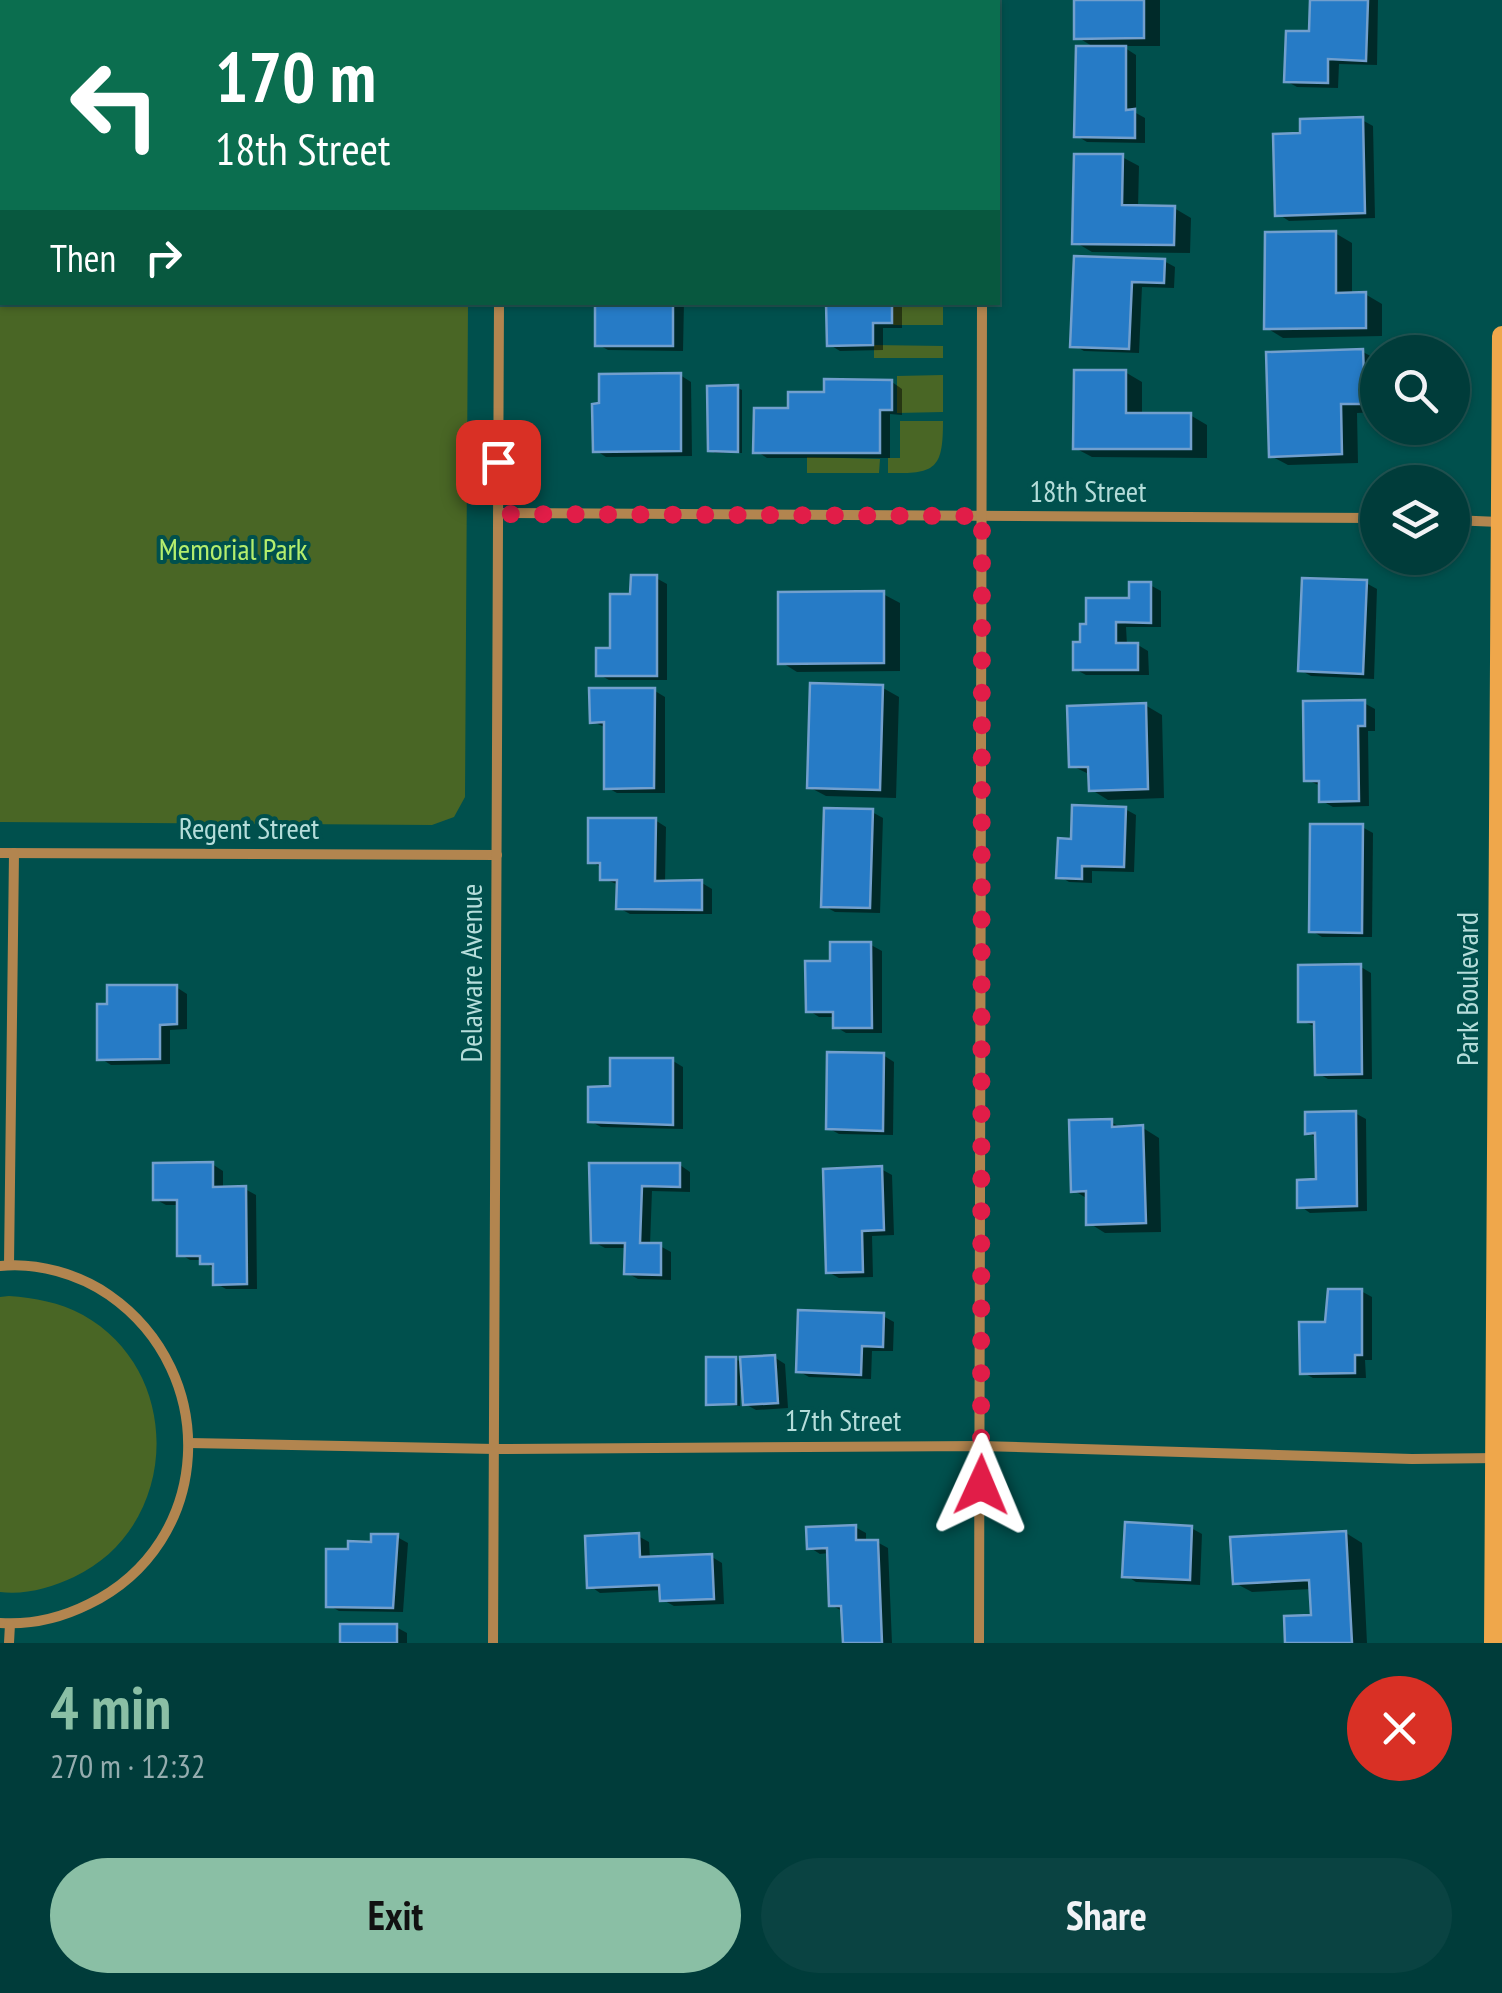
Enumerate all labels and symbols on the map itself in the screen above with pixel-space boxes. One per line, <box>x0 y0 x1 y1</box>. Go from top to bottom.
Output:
pin <box>456 420 541 505</box>
street label: 18th Street <box>1030 471 1147 510</box>
park label: Memorial Park <box>159 529 308 568</box>
street label: Regent Street <box>179 808 320 847</box>
street label: Delaware Avenue <box>451 884 490 1062</box>
street label: Park Boulevard <box>1447 912 1486 1066</box>
street label: 17th Street <box>785 1400 902 1439</box>
position arrow <box>929 1433 1033 1537</box>

